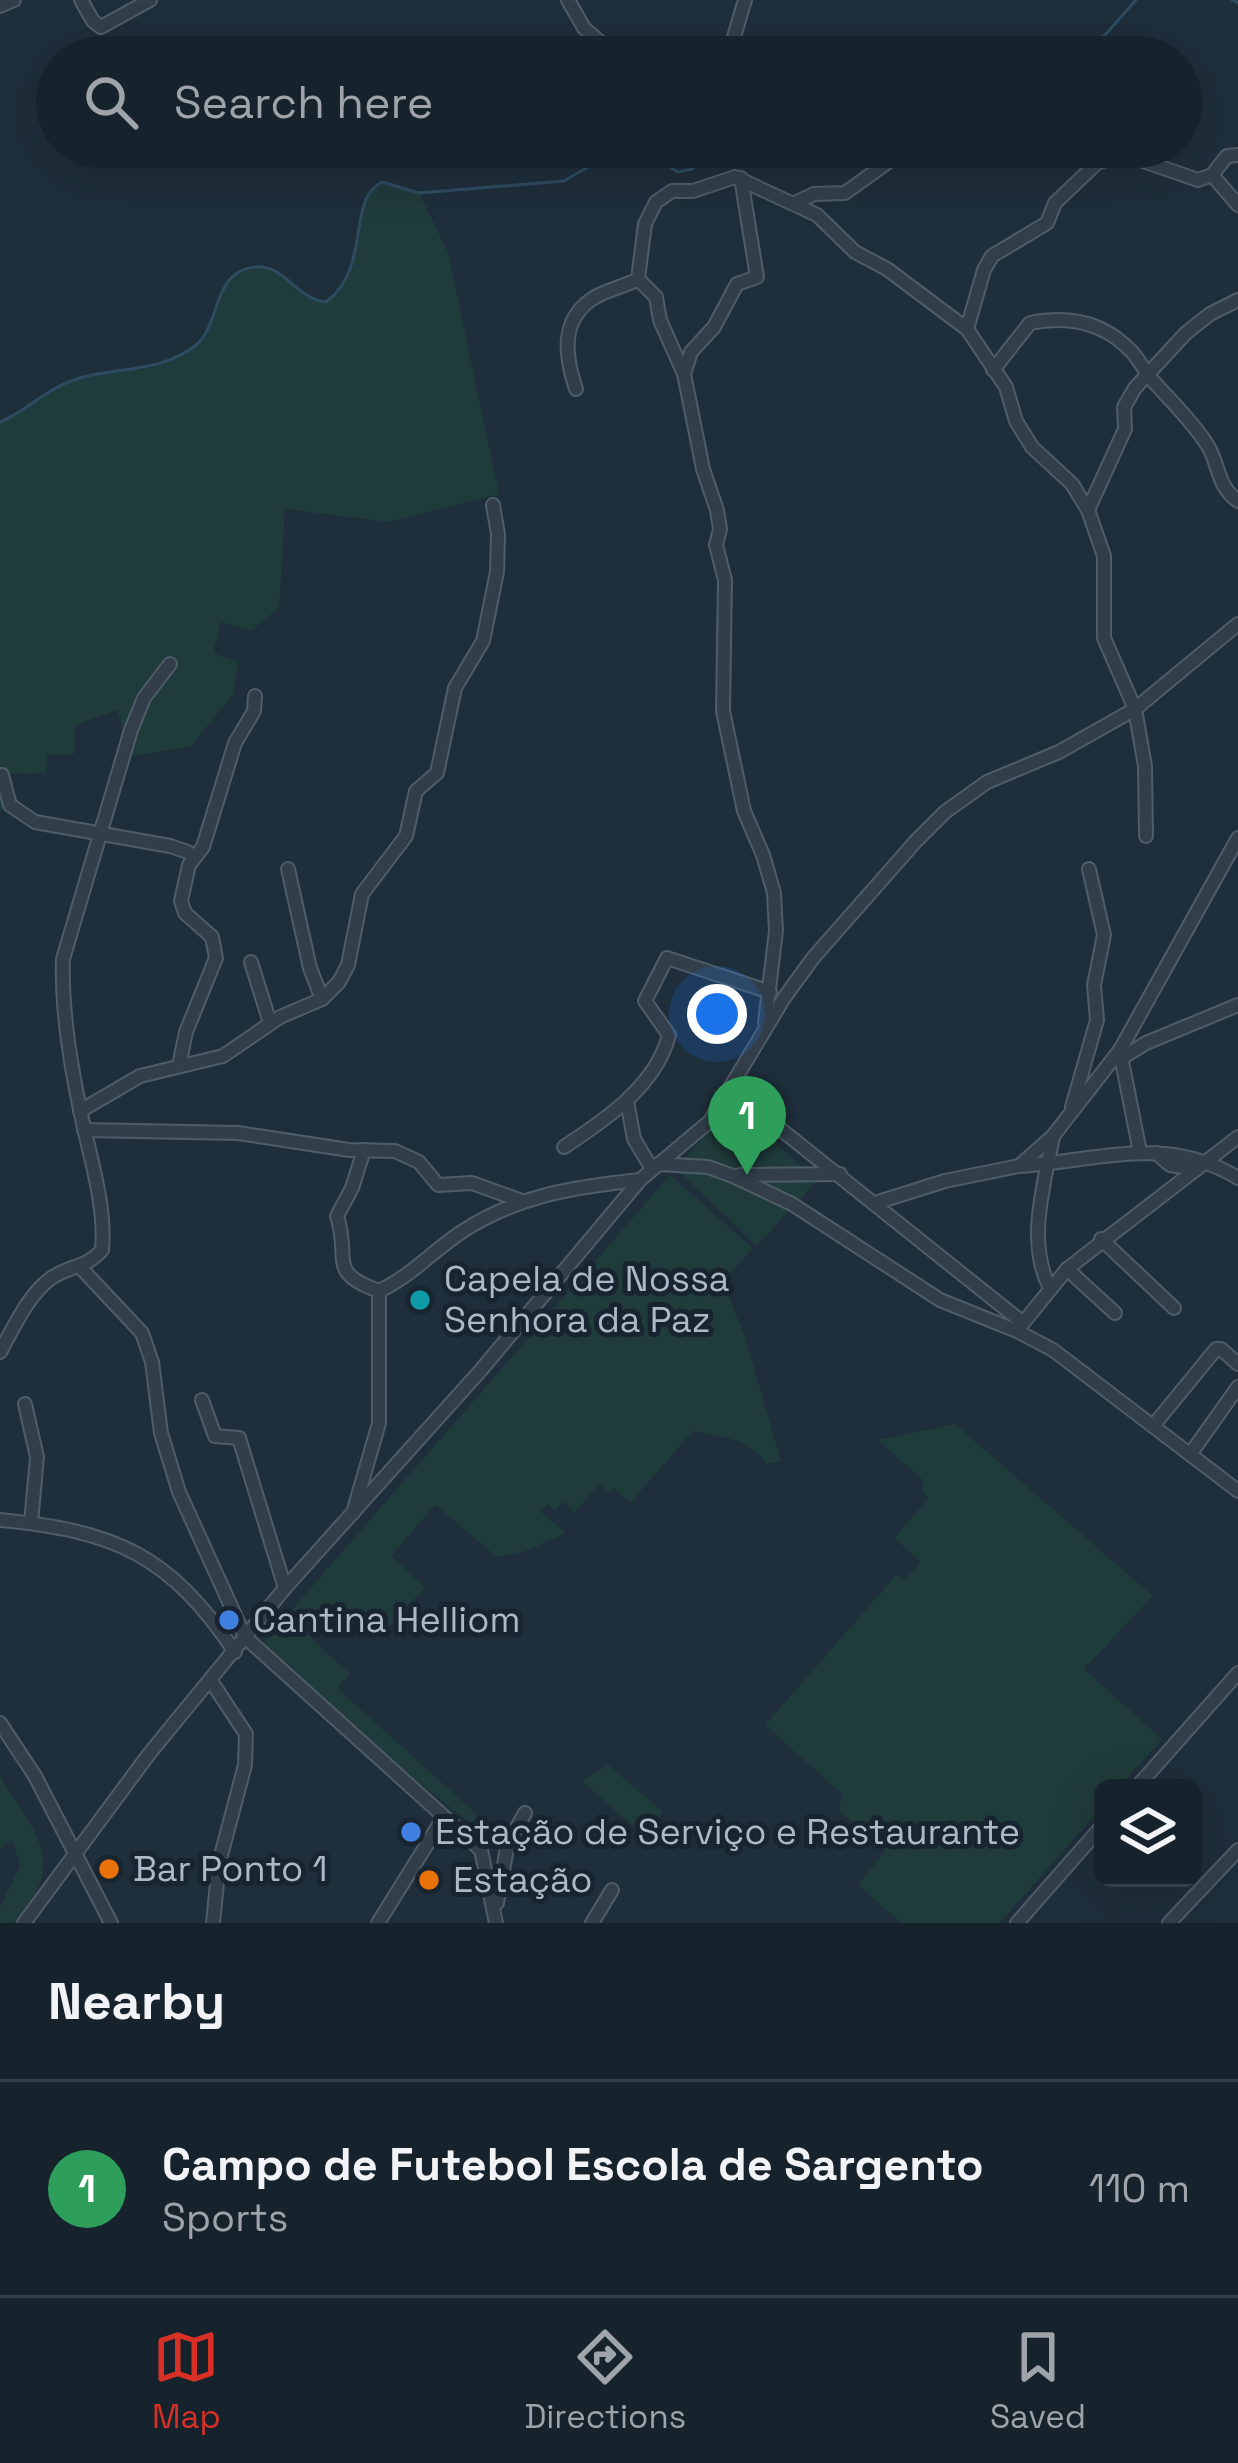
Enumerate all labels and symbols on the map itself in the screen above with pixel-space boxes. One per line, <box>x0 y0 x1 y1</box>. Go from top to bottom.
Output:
your location <box>687 984 747 1044</box>
pin: 1 <box>708 1076 786 1175</box>
place label: Capela de Nossa Senhora da Paz <box>444 1256 729 1343</box>
marker: Capela de Nossa Senhora da Paz <box>407 1287 433 1313</box>
place label: Cantina Helliom <box>253 1597 520 1643</box>
marker: Cantina Helliom <box>216 1607 242 1633</box>
place label: Estação de Serviço e Restaurante <box>435 1809 1020 1855</box>
marker: Estação de Serviço e Restaurante <box>398 1819 424 1845</box>
place label: Bar Ponto 1 <box>133 1846 328 1892</box>
marker: Bar Ponto 1 <box>96 1856 122 1882</box>
place label: Estação <box>453 1857 593 1903</box>
marker: Estação <box>416 1867 442 1893</box>

